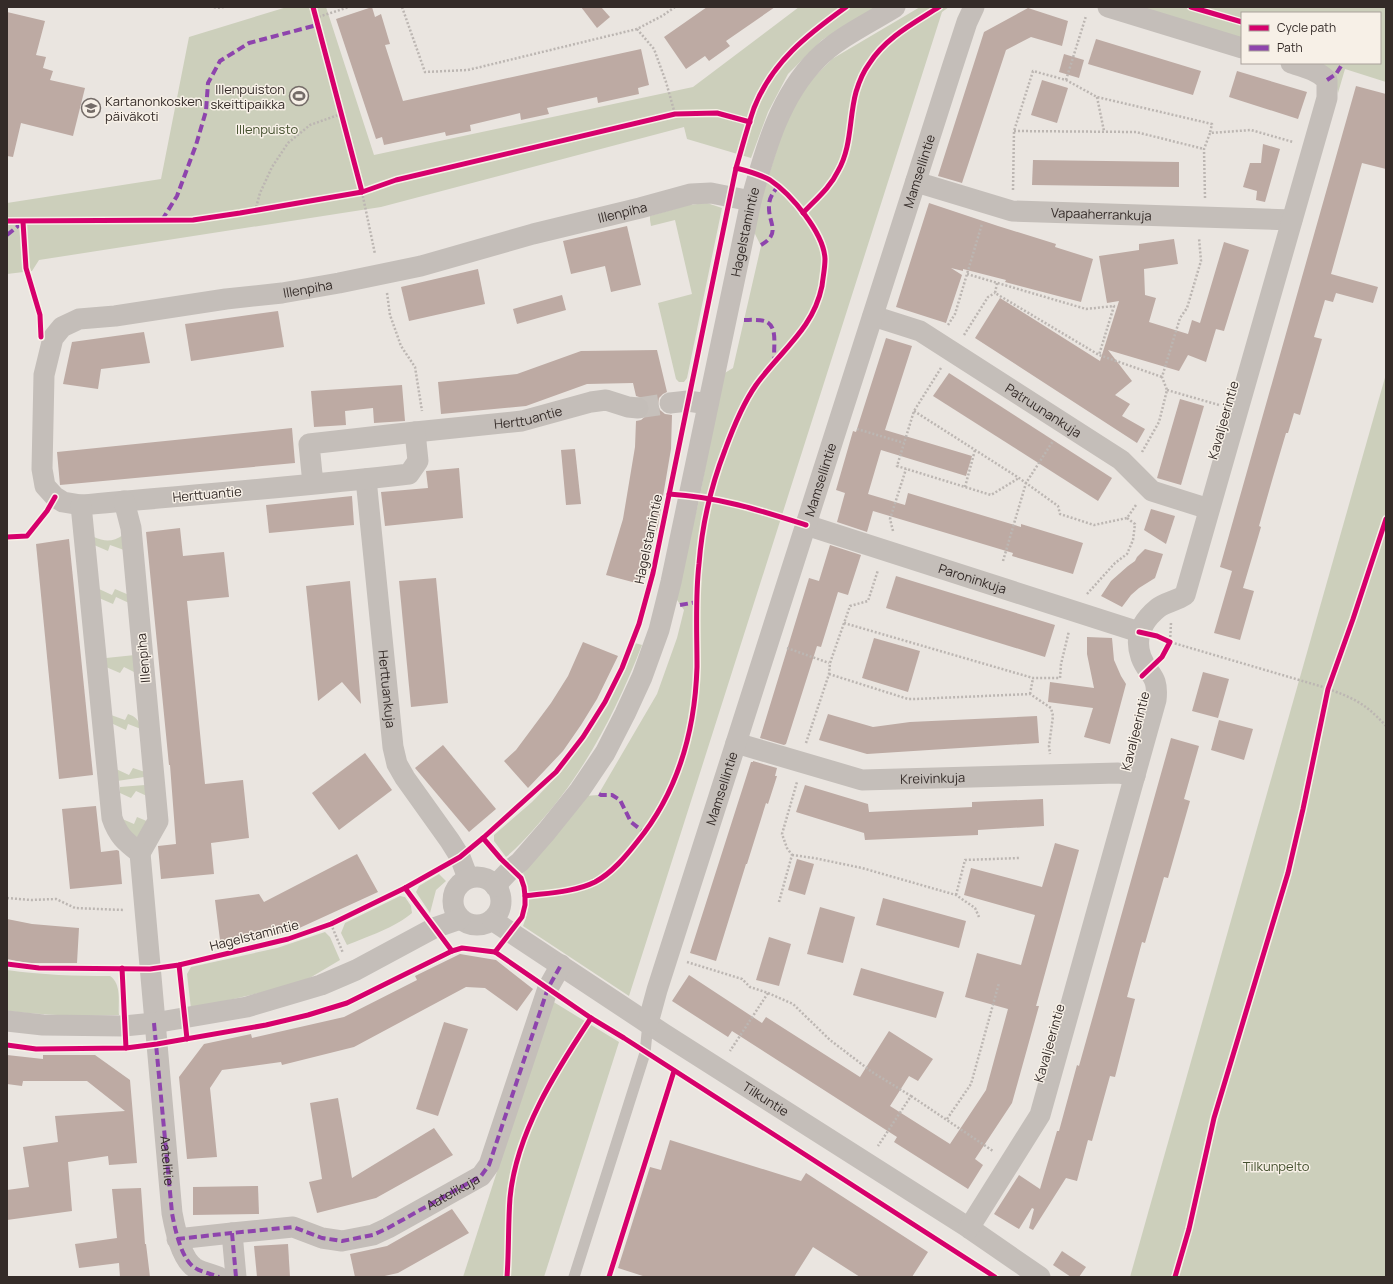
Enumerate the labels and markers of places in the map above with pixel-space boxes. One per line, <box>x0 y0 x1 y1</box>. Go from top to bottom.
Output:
place label: Illenpuiston skeittipaikka <box>210 80 285 113</box>
sports icon: Illenpuiston skeittipaikka <box>288 85 310 107</box>
place label: Kartanonkosken päiväkoti <box>105 92 202 125</box>
school or university icon: Kartanonkosken päiväkoti <box>80 97 102 119</box>

